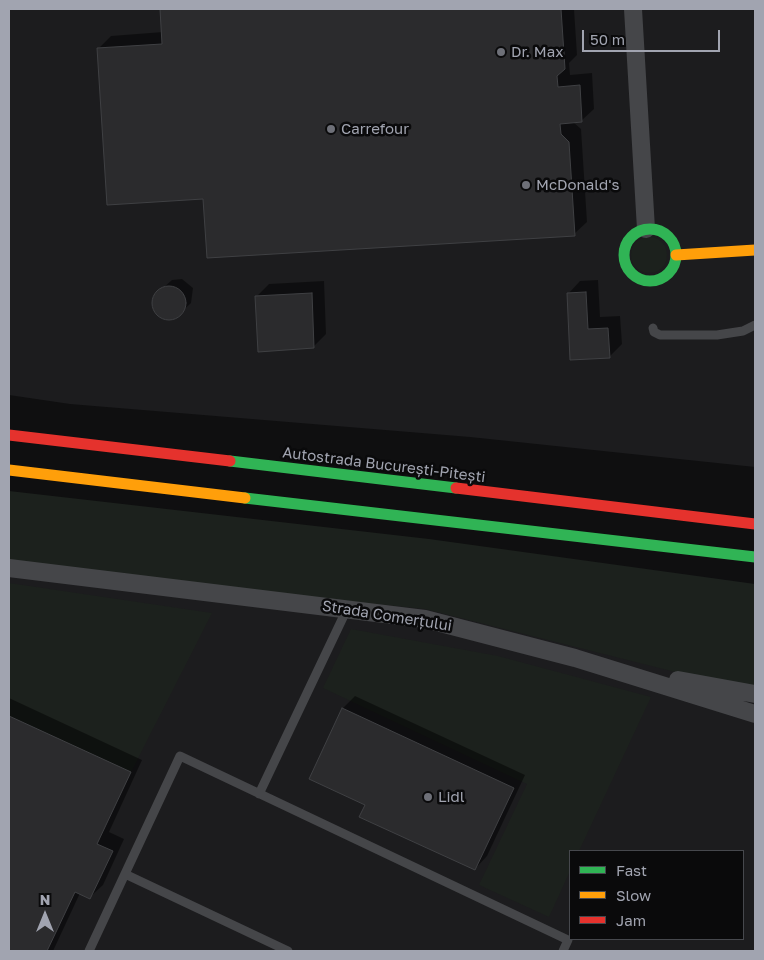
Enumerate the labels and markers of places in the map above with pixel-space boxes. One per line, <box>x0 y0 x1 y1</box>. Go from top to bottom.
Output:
place label: Dr. Max <box>511 43 563 61</box>
marker: Dr. Max <box>495 46 507 58</box>
place label: Carrefour <box>341 120 409 138</box>
marker: Carrefour <box>325 123 337 135</box>
place label: McDonald's <box>536 176 619 194</box>
marker: McDonald's <box>520 179 532 191</box>
place label: Lidl <box>438 788 465 806</box>
marker: Lidl <box>422 791 434 803</box>

